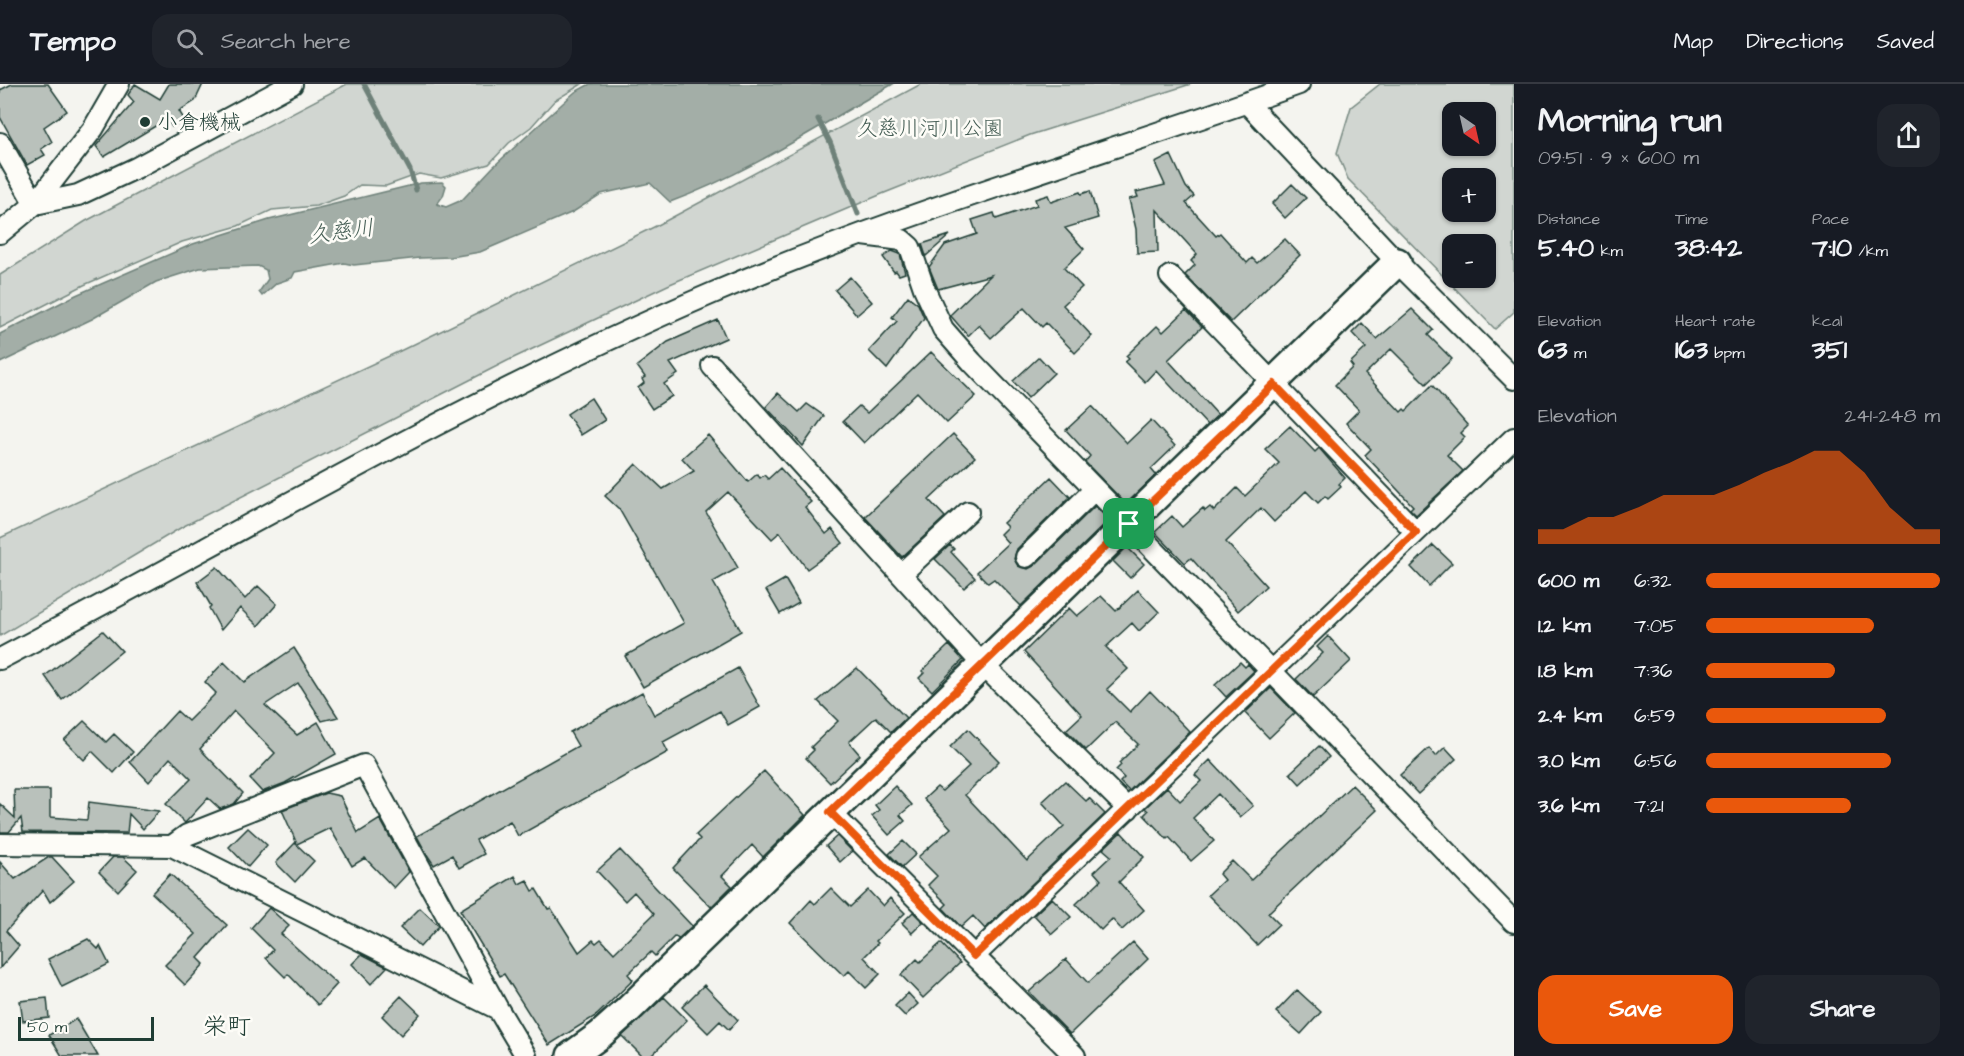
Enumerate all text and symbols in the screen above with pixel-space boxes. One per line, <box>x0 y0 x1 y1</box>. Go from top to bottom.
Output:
search box <box>152 14 572 68</box>
text: Tempo <box>30 22 116 61</box>
icon: search <box>173 25 206 58</box>
text: Search here <box>221 26 351 57</box>
text: Map <box>1673 27 1713 56</box>
text: Directions <box>1746 27 1844 56</box>
text: Saved <box>1877 27 1934 56</box>
text: Morning run <box>1538 98 1722 144</box>
north arrow <box>1442 102 1496 156</box>
map controls <box>1442 102 1496 288</box>
button: share <box>1877 104 1940 167</box>
place label: 小倉機械 <box>157 108 241 137</box>
park label: 久慈川河川公園 <box>857 114 1004 143</box>
marker: 小倉機械 <box>138 115 152 129</box>
text: 09:51 · 9 × 600 m <box>1538 144 1699 172</box>
button: + <box>1442 168 1496 222</box>
text: Distance <box>1538 208 1600 230</box>
text: Time <box>1675 208 1709 230</box>
text: Pace <box>1812 208 1849 230</box>
water label: 久慈川 <box>306 213 376 251</box>
text: 5.40 <box>1538 230 1594 266</box>
text: 38:42 <box>1675 230 1742 266</box>
text: 7:10 <box>1812 230 1852 266</box>
button: − <box>1442 234 1496 288</box>
text: km <box>1594 240 1623 262</box>
text: /km <box>1852 240 1888 262</box>
text: Elevation <box>1538 310 1601 332</box>
text: Heart rate <box>1675 310 1755 332</box>
text: kcal <box>1812 310 1843 332</box>
text: 63 <box>1538 332 1568 368</box>
text: 163 <box>1675 332 1708 368</box>
text: 351 <box>1812 332 1847 368</box>
text: m <box>1568 342 1586 364</box>
text: bpm <box>1708 342 1745 364</box>
text: Elevation <box>1538 402 1617 430</box>
text: 241–248 m <box>1845 402 1940 430</box>
pin <box>1103 498 1154 549</box>
icon: arrive <box>1112 507 1145 540</box>
text: 600 m <box>1538 567 1599 595</box>
text: 6:32 <box>1634 567 1672 595</box>
text: 1.2 km <box>1538 612 1591 640</box>
text: 7:05 <box>1634 612 1676 640</box>
text: 1.8 km <box>1538 657 1592 685</box>
text: 7:36 <box>1634 657 1672 685</box>
text: 2.4 km <box>1538 702 1602 730</box>
text: 6:59 <box>1634 702 1675 730</box>
text: 3.0 km <box>1538 747 1599 775</box>
text: 6:56 <box>1634 747 1677 775</box>
text: 3.6 km <box>1538 792 1599 820</box>
text: 7:21 <box>1634 792 1664 820</box>
button: Save <box>1538 975 1733 1044</box>
button: Share <box>1745 975 1940 1044</box>
district label: 栄町 <box>203 1010 251 1044</box>
scale bar <box>18 1014 154 1042</box>
text: 50 m <box>27 1016 67 1038</box>

